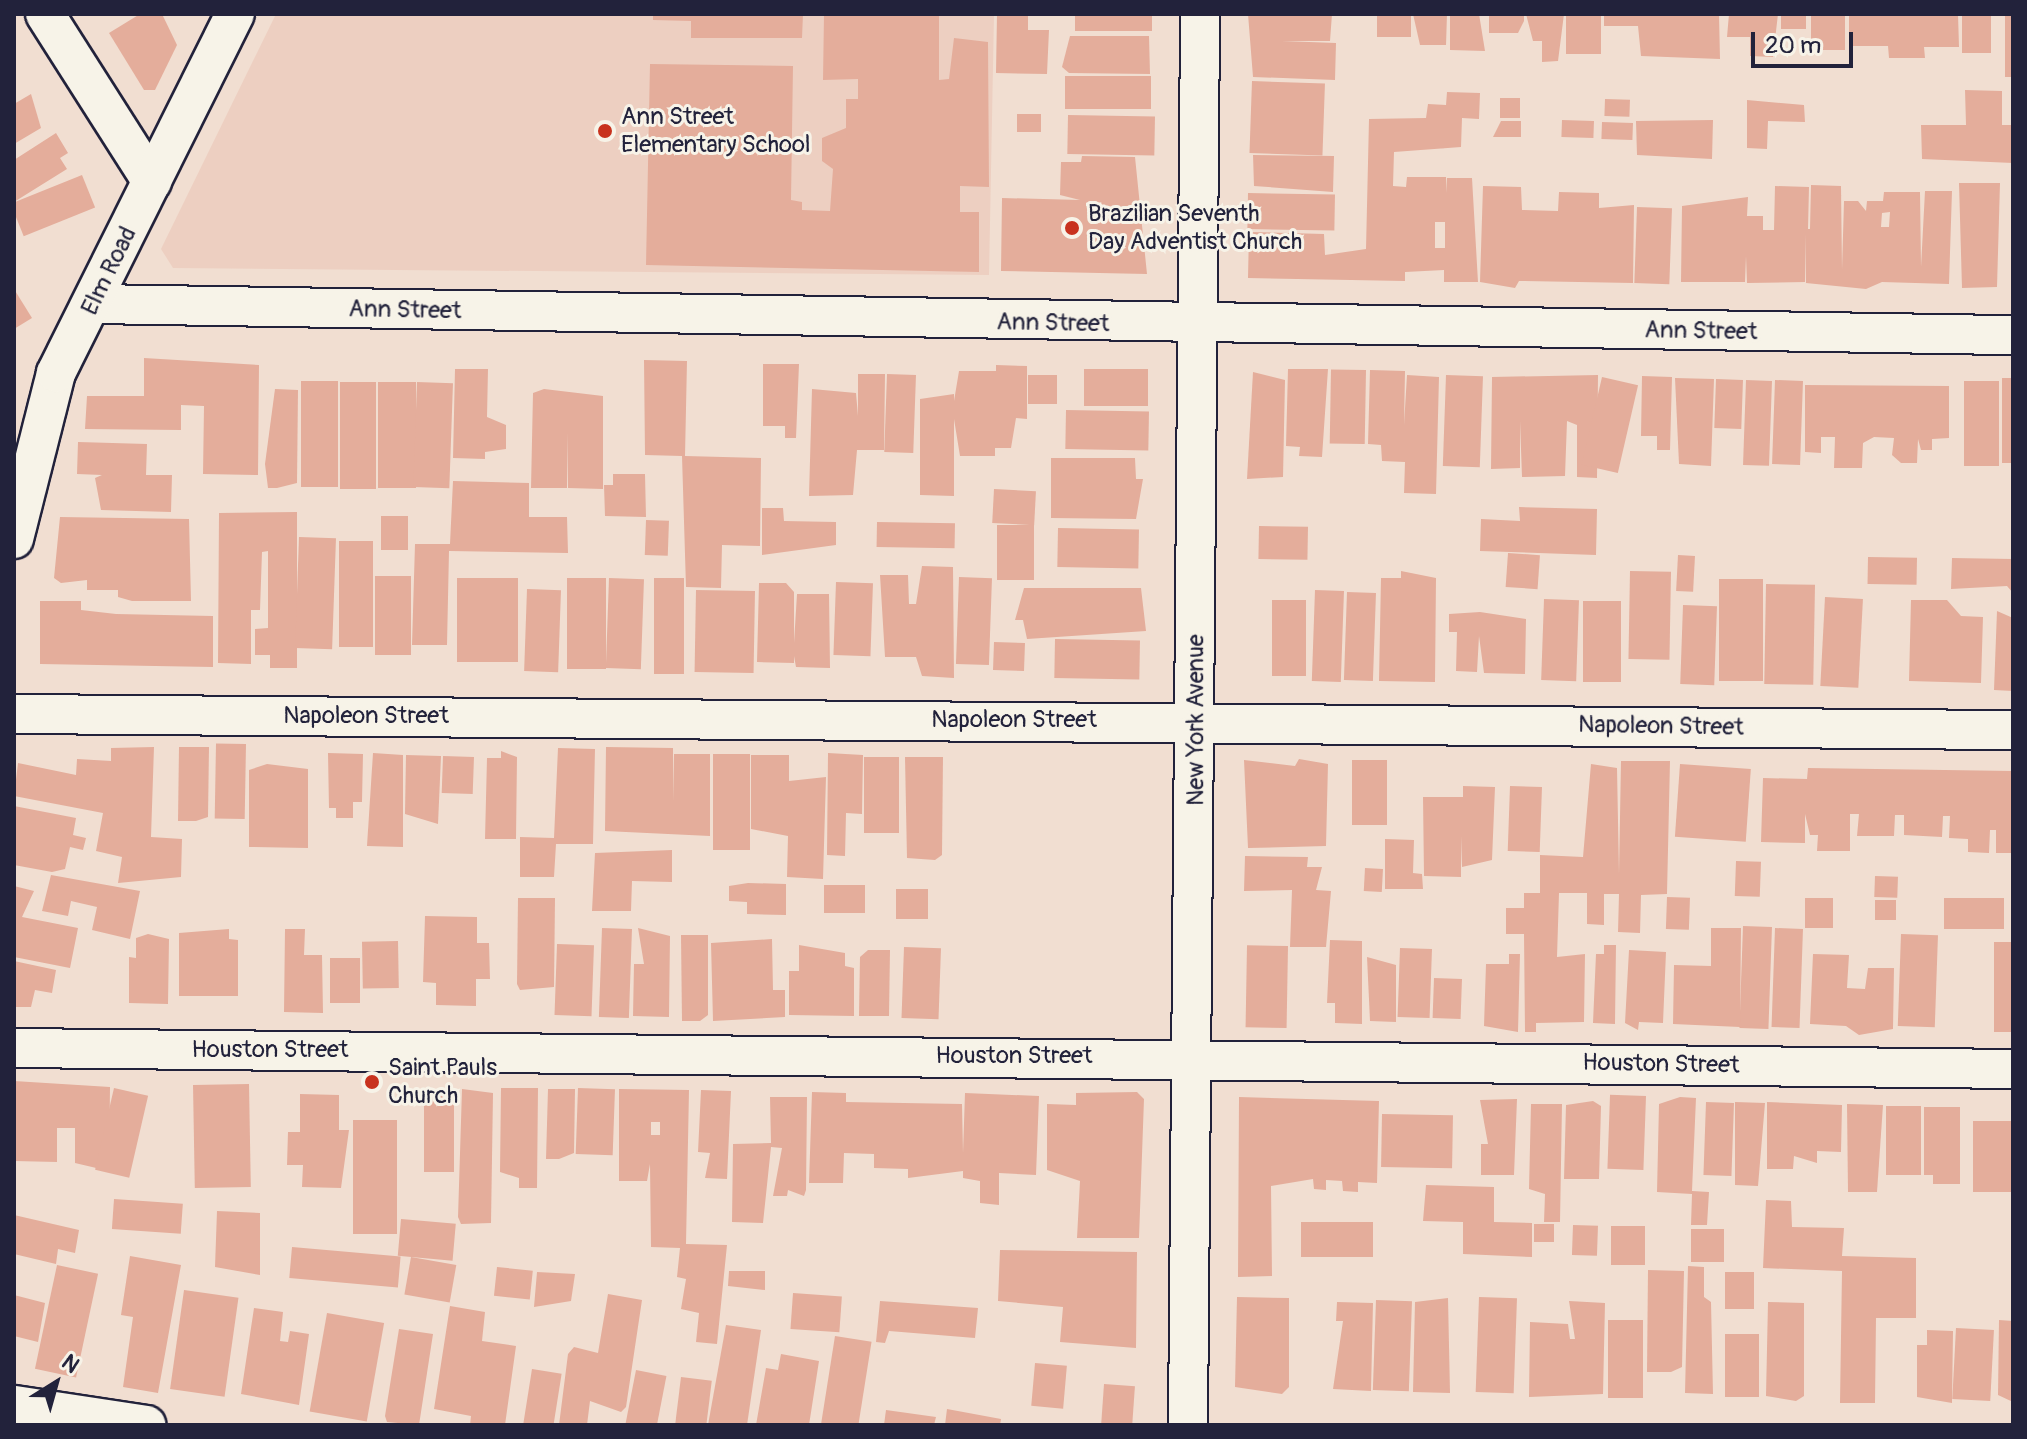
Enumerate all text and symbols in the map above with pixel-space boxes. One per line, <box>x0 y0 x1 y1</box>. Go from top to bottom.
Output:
scale bar <box>1755 16 1857 66</box>
text: 20 m <box>1765 31 1821 60</box>
place label: Ann Street Elementary School <box>621 103 811 159</box>
marker: Ann Street Elementary School <box>596 122 614 140</box>
place label: Brazilian Seventh Day Adventist Church <box>1088 200 1302 256</box>
marker: Brazilian Seventh Day Adventist Church <box>1063 219 1081 237</box>
street label: Elm Road <box>75 222 143 320</box>
street label: Ann Street <box>348 295 462 325</box>
street label: Ann Street <box>996 308 1110 338</box>
street label: Ann Street <box>1644 316 1758 346</box>
street label: New York Avenue <box>1182 634 1210 806</box>
street label: Napoleon Street <box>283 702 449 730</box>
street label: Napoleon Street <box>931 706 1097 734</box>
street label: Napoleon Street <box>1578 710 1744 742</box>
street label: Houston Street <box>191 1036 349 1064</box>
street label: Houston Street <box>935 1042 1093 1070</box>
street label: Houston Street <box>1582 1048 1740 1080</box>
place label: Saint Pauls Church <box>388 1054 497 1110</box>
marker: Saint Pauls Church <box>363 1073 381 1091</box>
north arrow <box>16 1343 96 1423</box>
text: N <box>56 1348 85 1379</box>

